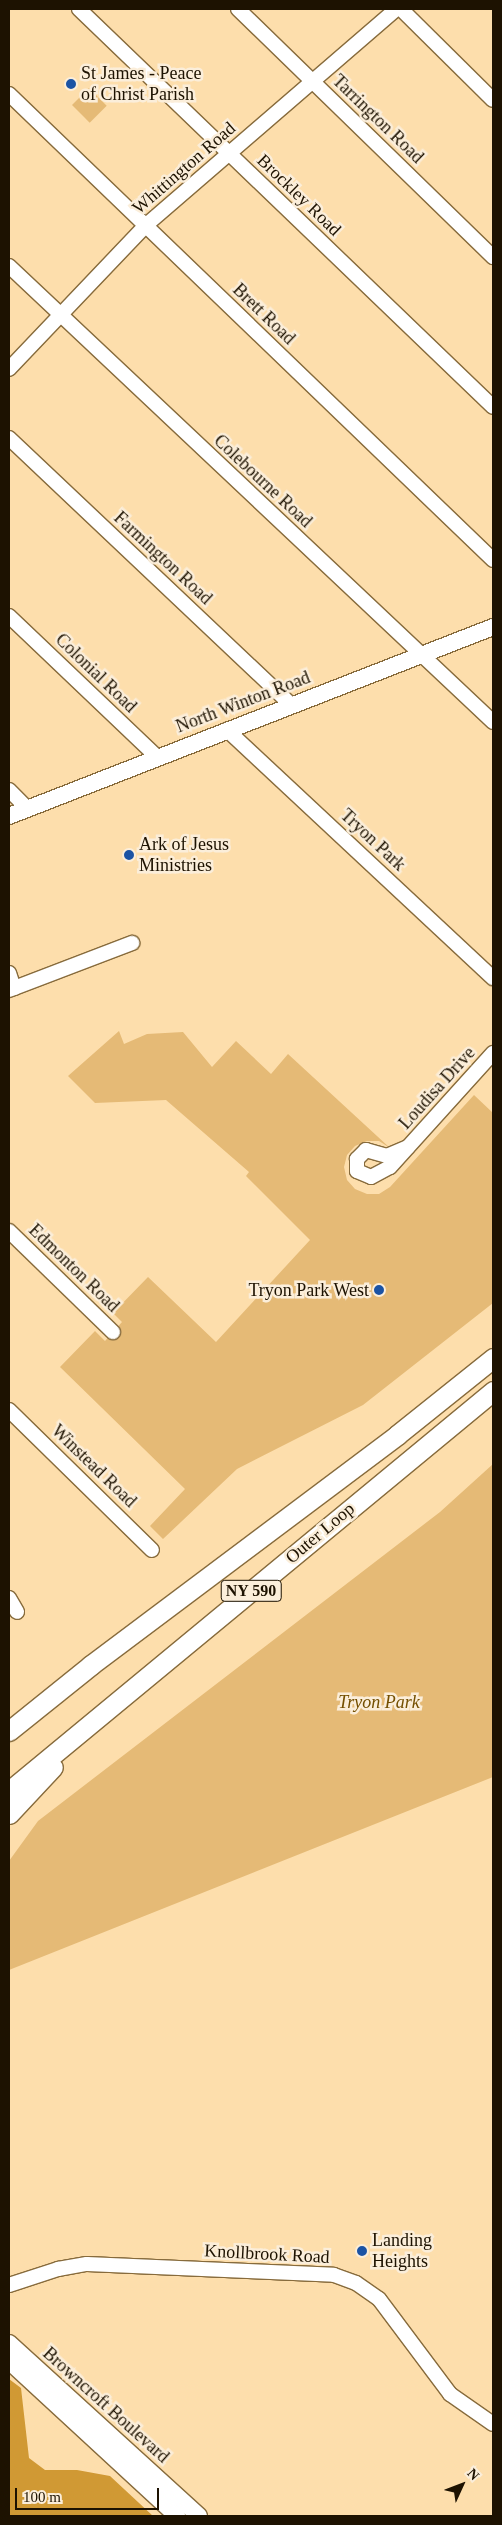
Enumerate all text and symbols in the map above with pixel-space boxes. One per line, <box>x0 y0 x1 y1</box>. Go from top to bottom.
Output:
place label: St James - Peace of Christ Parish <box>81 63 201 106</box>
street label: Tarrington Road <box>328 70 428 168</box>
marker: St James - Peace of Christ Parish <box>65 78 77 90</box>
street label: Whittington Road <box>128 117 240 219</box>
street label: Brockley Road <box>252 150 346 240</box>
street label: Brett Road <box>228 279 300 349</box>
street label: Colebourne Road <box>209 430 317 532</box>
street label: Farmington Road <box>109 507 217 609</box>
street label: Colonial Road <box>51 629 141 717</box>
street label: North Winton Road <box>173 666 313 738</box>
street label: Tryon Park <box>336 805 410 875</box>
place label: Ark of Jesus Ministries <box>139 834 229 876</box>
marker: Ark of Jesus Ministries <box>123 849 135 861</box>
street label: Loudisa Drive <box>394 1042 480 1134</box>
street label: Edmonton Road <box>24 1219 124 1317</box>
place label: Tryon Park West <box>248 1279 369 1301</box>
marker: Tryon Park West <box>373 1284 385 1296</box>
street label: Winstead Road <box>47 1420 141 1512</box>
street label: Outer Loop <box>281 1498 359 1568</box>
road number: NY 590 <box>220 1578 282 1604</box>
park label: Tryon Park <box>338 1691 420 1713</box>
place label: Landing Heights <box>372 2230 432 2272</box>
street label: Knollbrook Road <box>204 2240 330 2268</box>
marker: Landing Heights <box>356 2245 368 2257</box>
street label: Browncroft Boulevard <box>38 2343 174 2467</box>
north arrow <box>437 2460 487 2510</box>
text: N <box>464 2466 482 2483</box>
scale bar <box>18 2478 161 2510</box>
text: 100 m <box>23 2489 61 2505</box>

